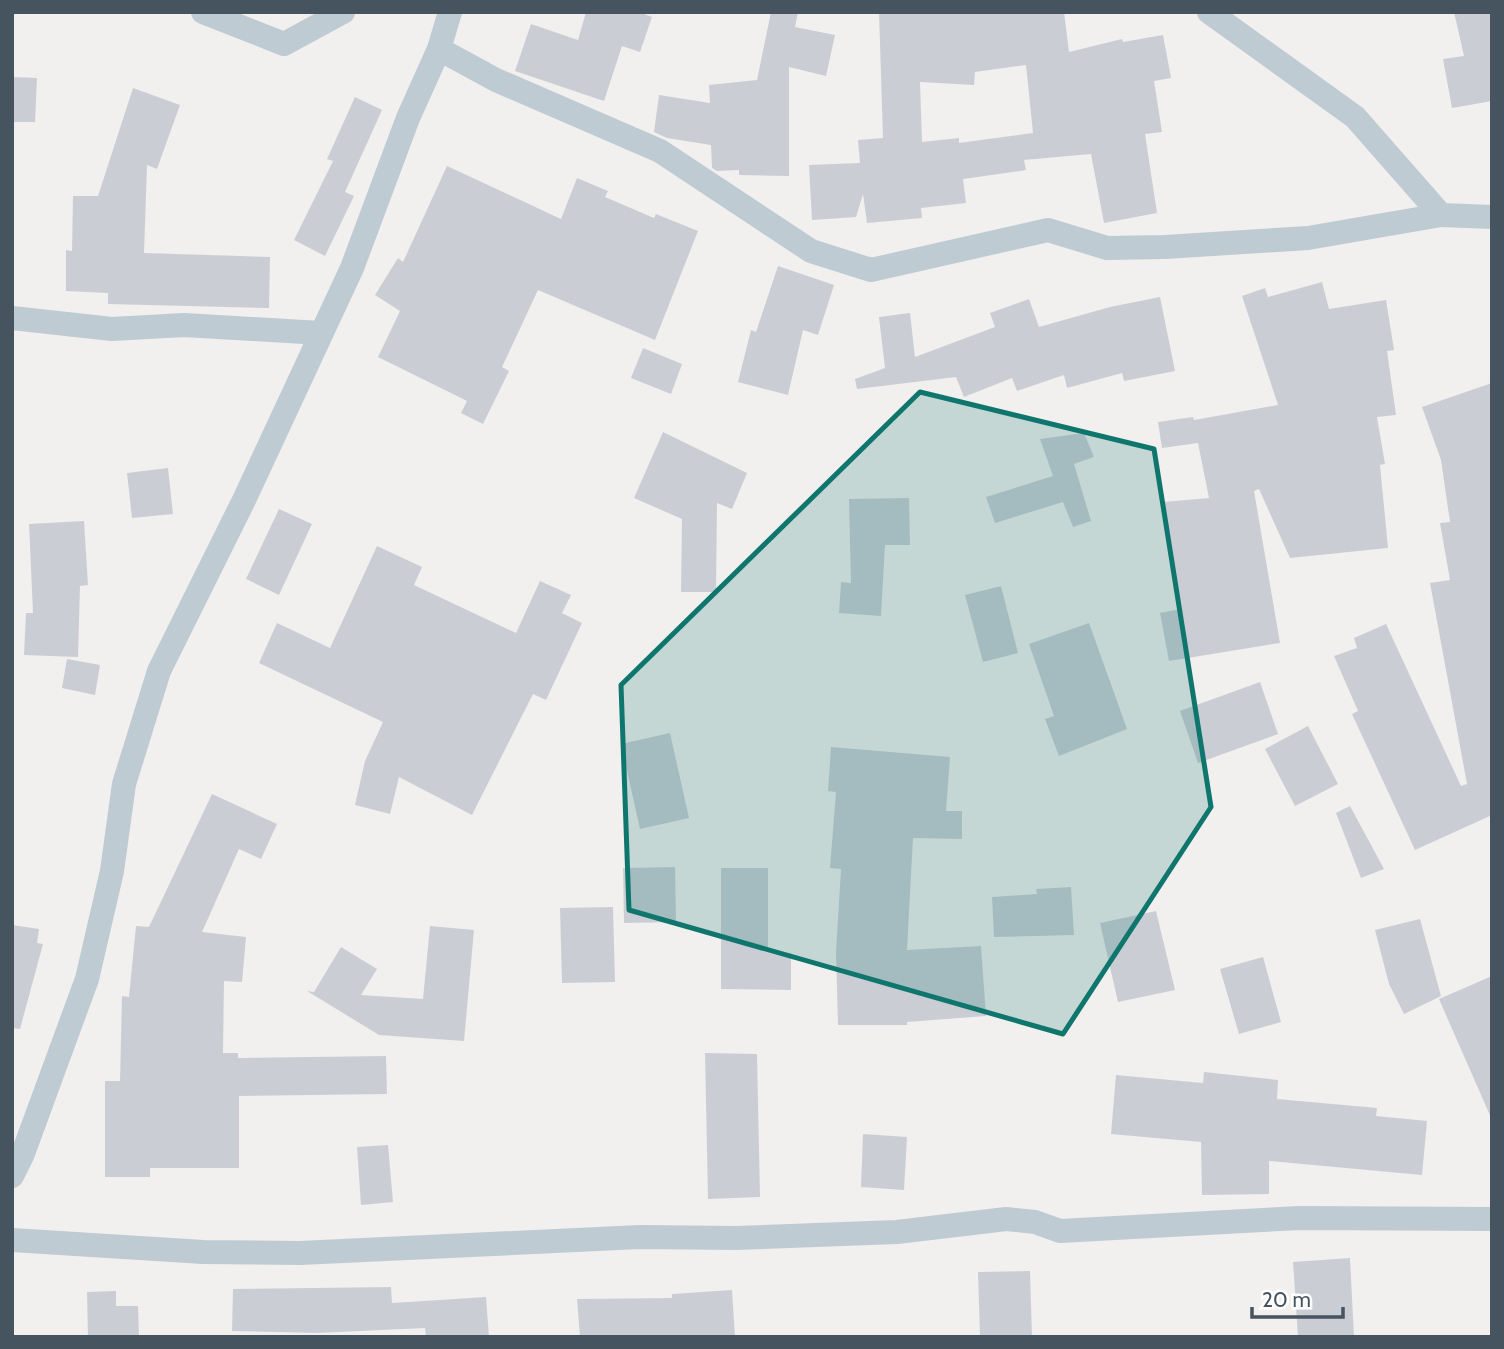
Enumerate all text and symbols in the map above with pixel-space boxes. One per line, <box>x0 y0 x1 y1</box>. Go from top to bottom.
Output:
scale bar <box>1252 1276 1343 1320</box>
text: 20 m <box>1262 1287 1311 1312</box>

